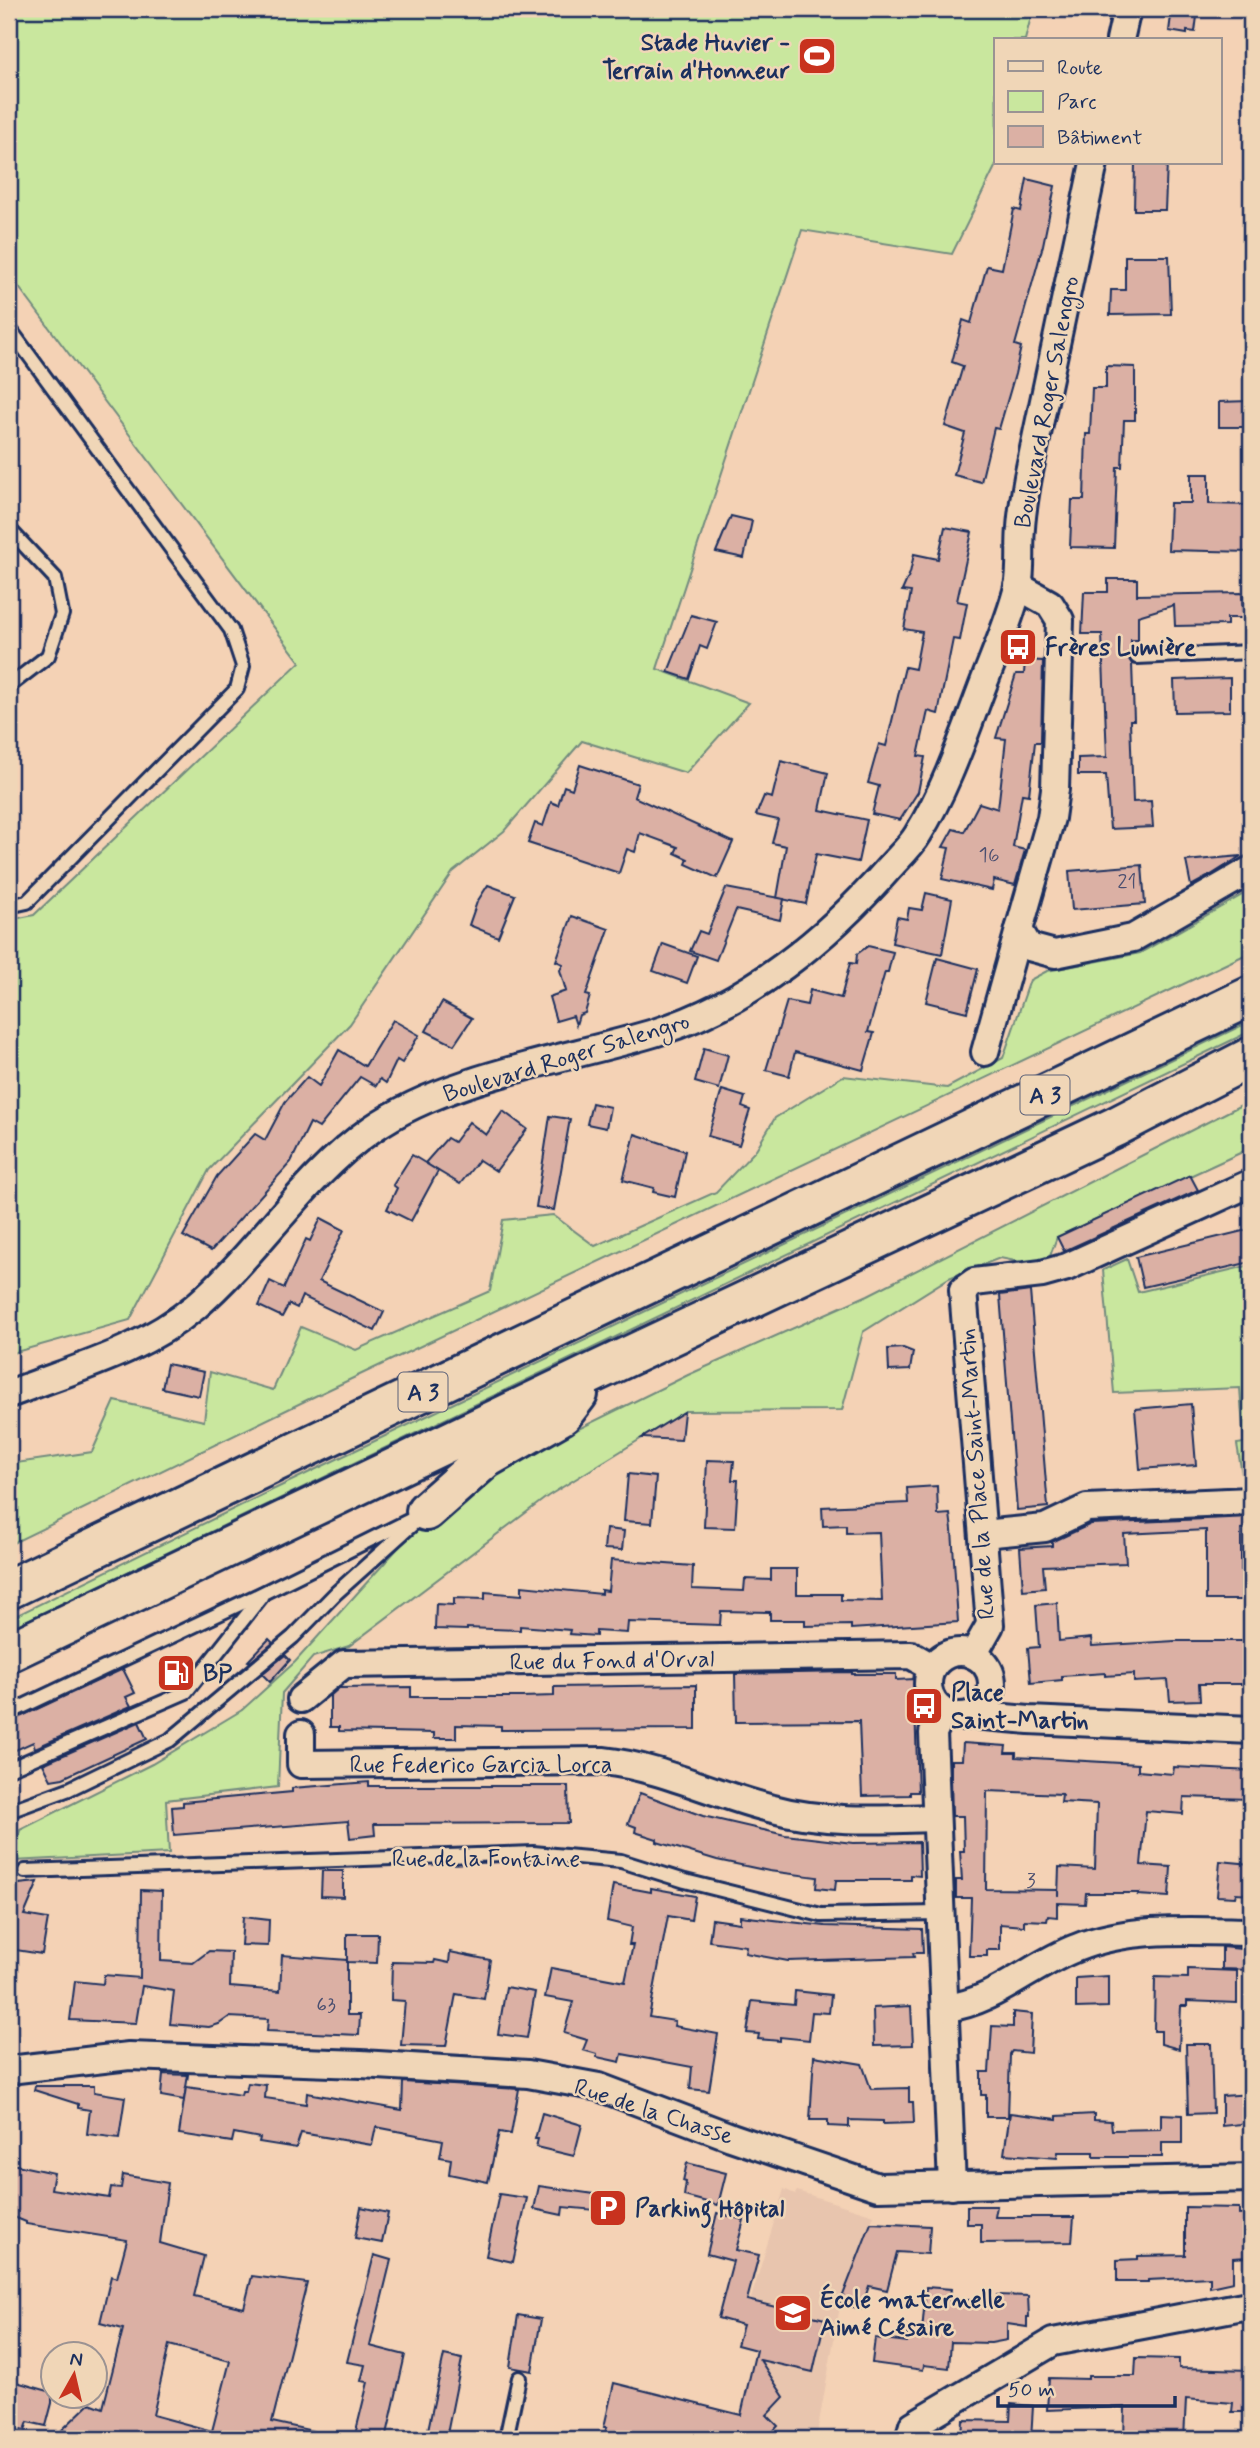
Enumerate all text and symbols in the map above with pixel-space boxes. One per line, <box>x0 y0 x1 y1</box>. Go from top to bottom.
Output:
place label: Stade Huvier - Terrain d'Honneur <box>602 28 790 87</box>
sports icon: Stade Huvier - Terrain d'Honneur <box>796 35 838 77</box>
legend <box>994 38 1222 164</box>
text: Route <box>1057 54 1103 82</box>
text: Parc <box>1057 88 1097 116</box>
text: Bâtiment <box>1057 124 1142 152</box>
street label: Boulevard Roger Salengro <box>1008 274 1089 531</box>
bus stop icon: Frères Lumière <box>997 626 1039 668</box>
place label: Frères Lumière <box>1045 633 1196 664</box>
house number: 16 <box>979 841 1000 869</box>
house number: 21 <box>1117 868 1137 896</box>
street label: Boulevard Roger Salengro <box>439 1006 694 1113</box>
road number: A 3 <box>1020 1076 1070 1114</box>
street label: Rue de la Place Saint-Martin <box>952 1327 1003 1621</box>
road number: A 3 <box>398 1372 448 1412</box>
street label: Rue du Fond d'Orval <box>509 1644 715 1679</box>
fuel station icon: BP <box>155 1652 197 1694</box>
place label: BP <box>203 1659 232 1690</box>
place label: Place Saint-Martin <box>951 1678 1089 1737</box>
bus stop icon: Place Saint-Martin <box>903 1685 945 1727</box>
street label: Rue Federico Garcia Lorca <box>349 1750 613 1781</box>
street label: Rue de la Fontaine <box>392 1844 580 1875</box>
house number: 3 <box>1026 1867 1036 1895</box>
house number: 63 <box>316 1991 336 2019</box>
street label: Rue de la Chasse <box>570 2072 737 2153</box>
parking icon: Parking Hôpital <box>587 2187 629 2229</box>
place label: Parking Hôpital <box>635 2194 784 2228</box>
place label: École maternelle Aimé Césaire <box>820 2283 1005 2344</box>
school or university icon: École maternelle Aimé Césaire <box>772 2292 814 2334</box>
north arrow <box>38 2340 108 2410</box>
text: N <box>68 2346 84 2373</box>
scale bar <box>998 2364 1174 2408</box>
text: 50 m <box>1008 2376 1055 2404</box>

